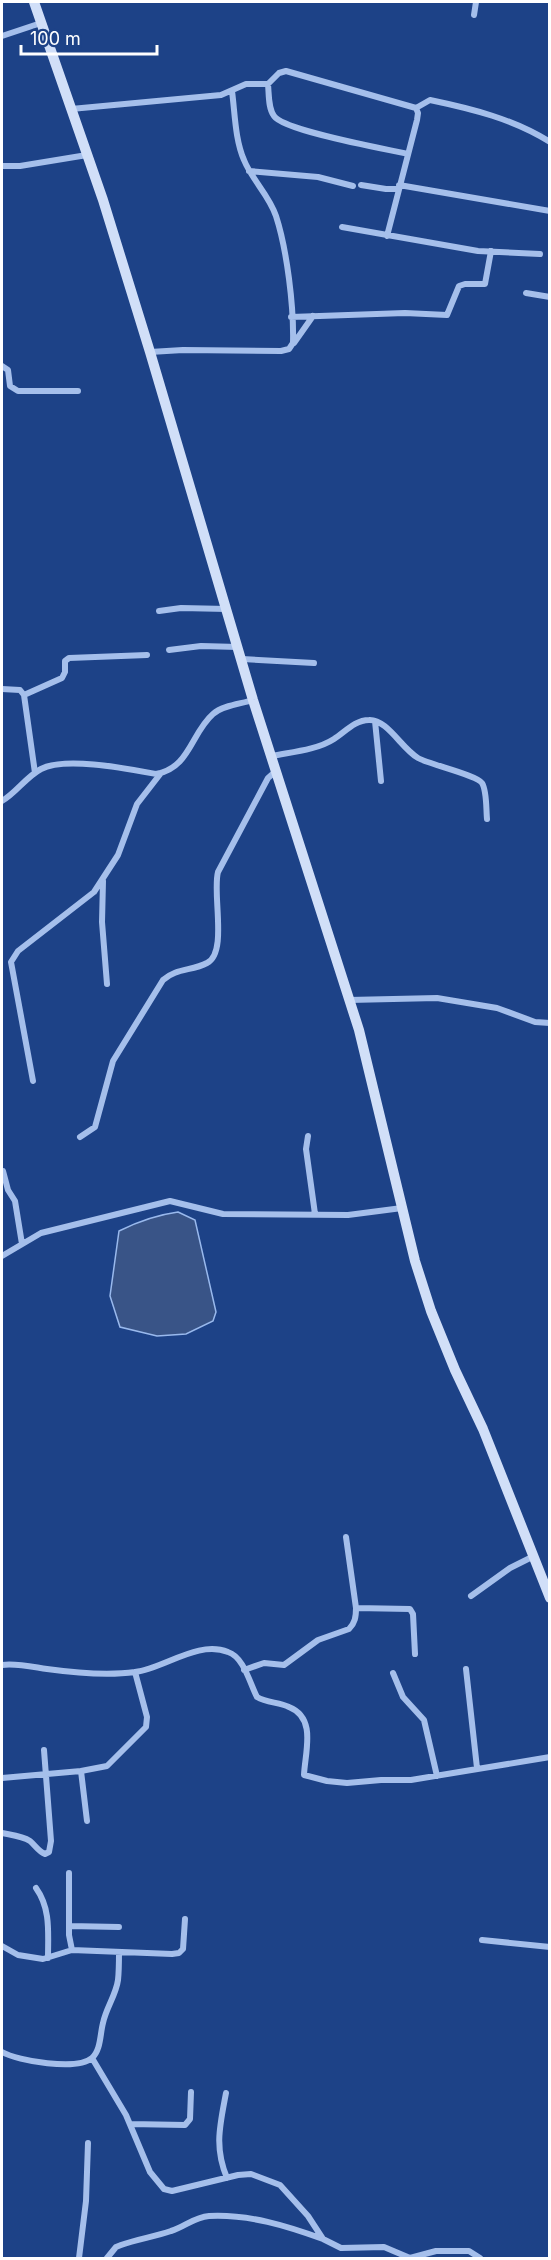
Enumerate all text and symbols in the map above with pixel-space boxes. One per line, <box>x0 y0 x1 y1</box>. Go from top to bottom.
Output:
scale bar <box>21 18 158 56</box>
text: 100 m <box>30 28 81 49</box>

